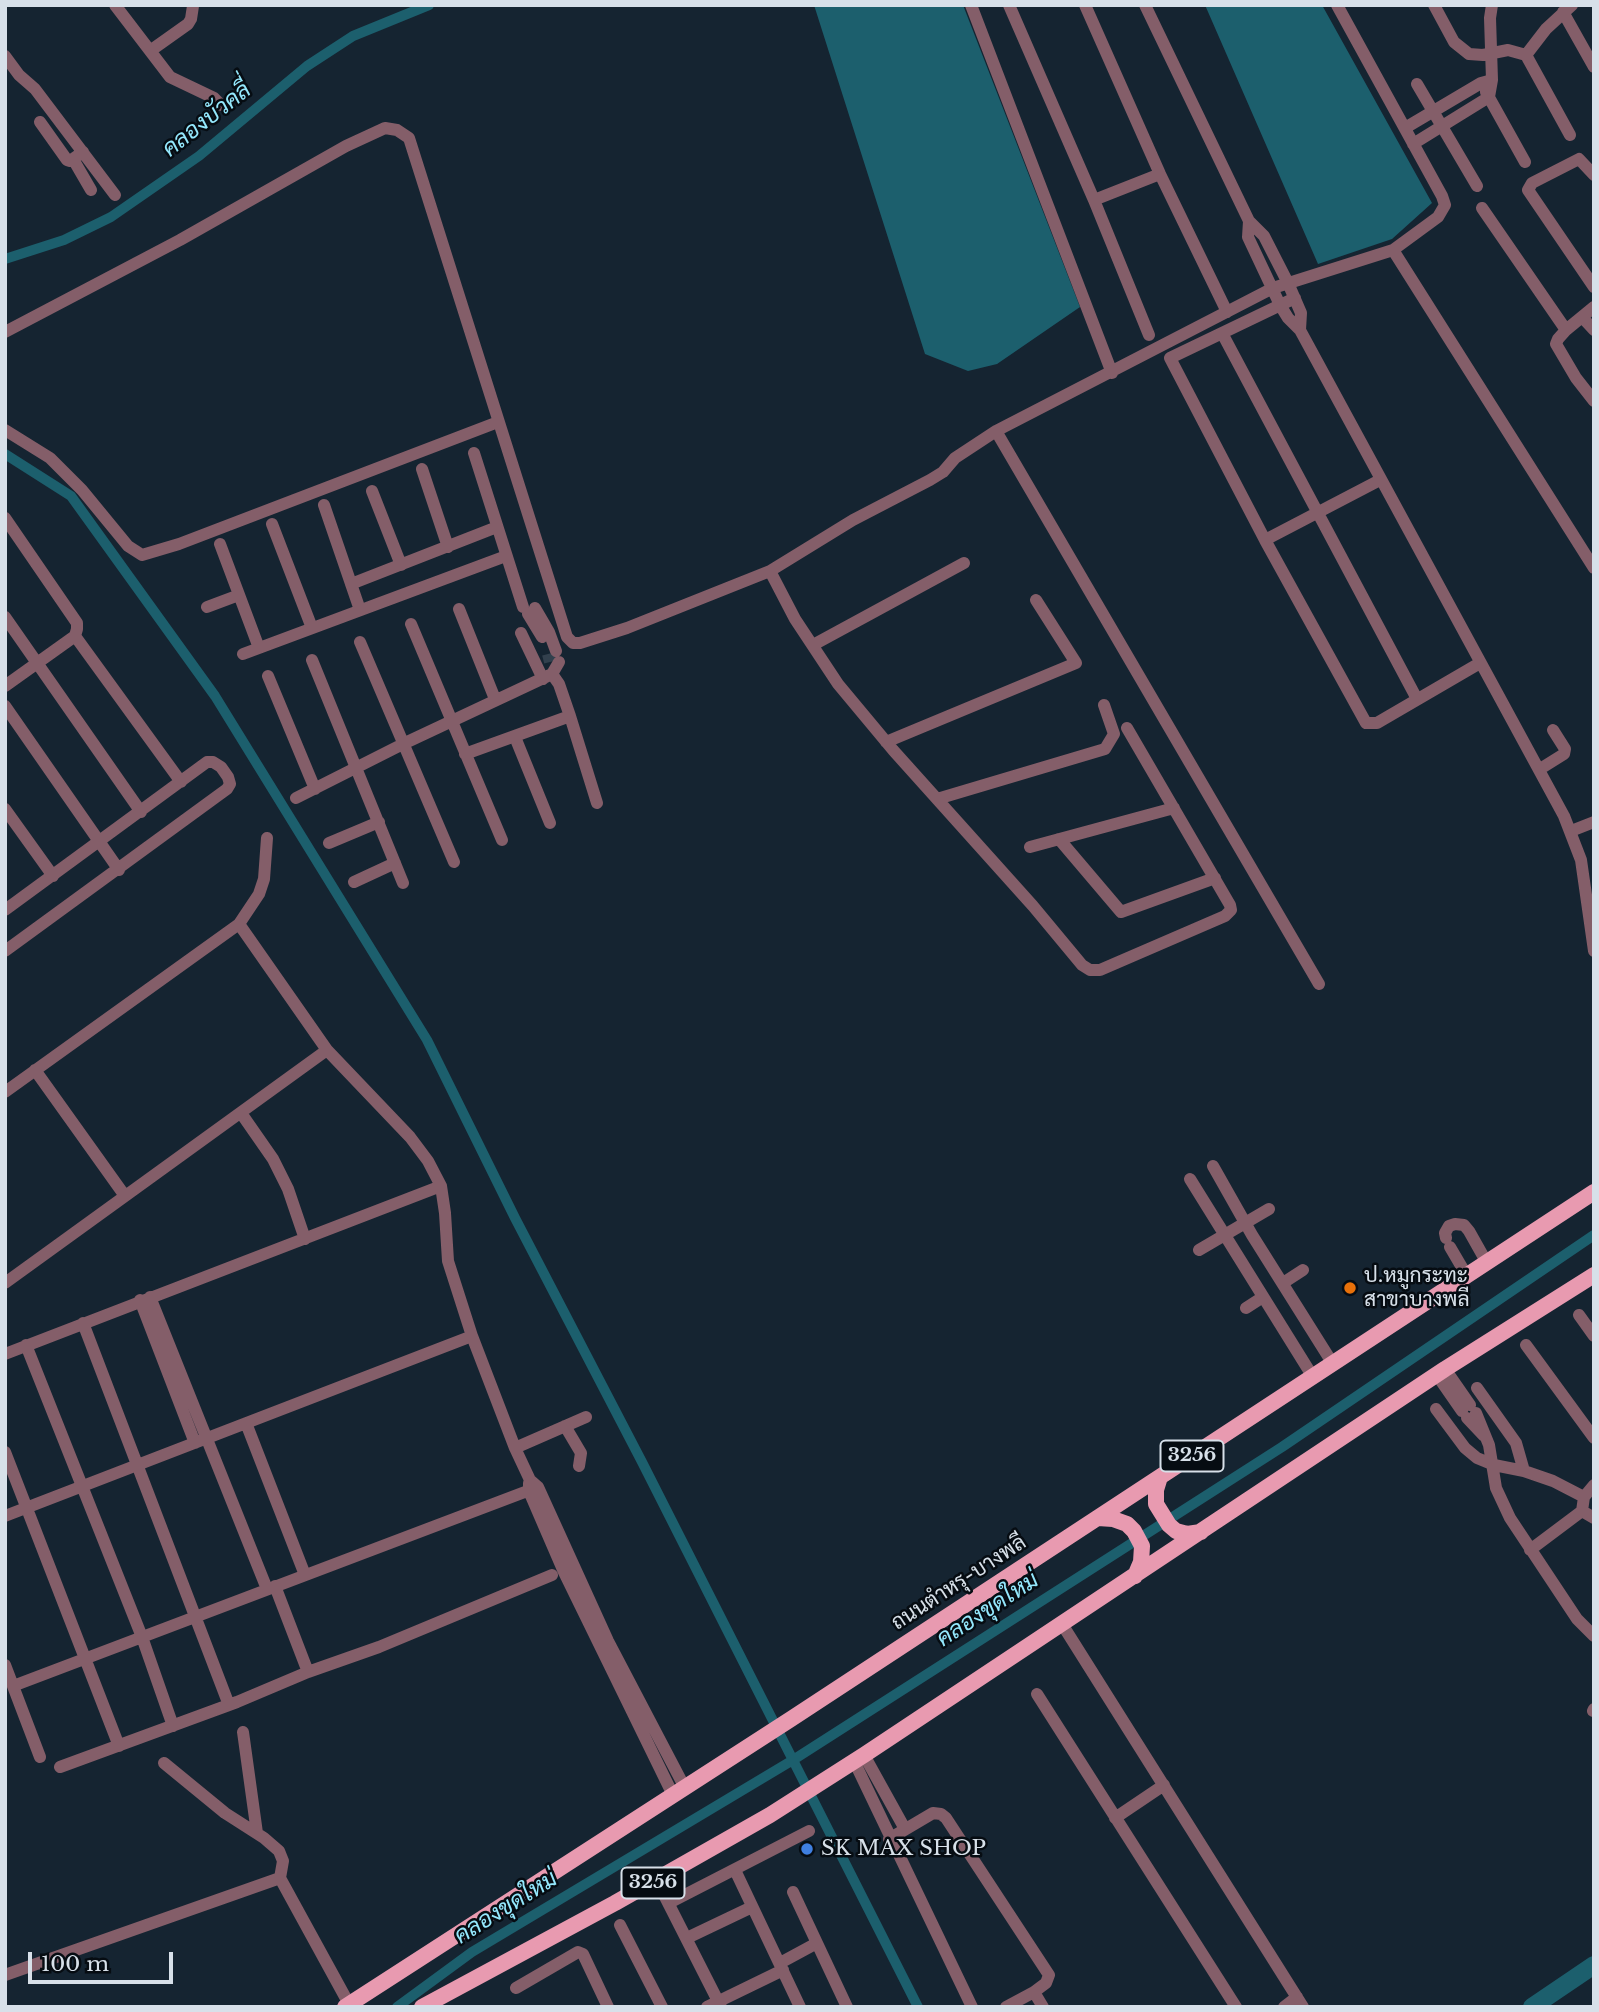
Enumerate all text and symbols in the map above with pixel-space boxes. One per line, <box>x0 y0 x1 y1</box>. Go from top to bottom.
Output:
water label: คลองบัวคลี่ <box>157 77 257 163</box>
place label: ป.หมูกระทะ สาขาบางพลี <box>1364 1263 1470 1313</box>
marker: ป.หมูกระทะ สาขาบางพลี <box>1342 1280 1358 1296</box>
road number: 3256 <box>1160 1440 1224 1472</box>
street label: ถนนตำหรุ-บางพลี <box>887 1530 1031 1636</box>
water label: คลองขุดใหม่ <box>932 1567 1044 1653</box>
place label: SK MAX SHOP <box>821 1836 986 1862</box>
marker: SK MAX SHOP <box>799 1841 815 1857</box>
water label: คลองขุดใหม่ <box>449 1866 563 1950</box>
road number: 3256 <box>622 1868 684 1898</box>
scale bar <box>32 1938 177 1982</box>
text: 100 m <box>41 1951 109 1977</box>

